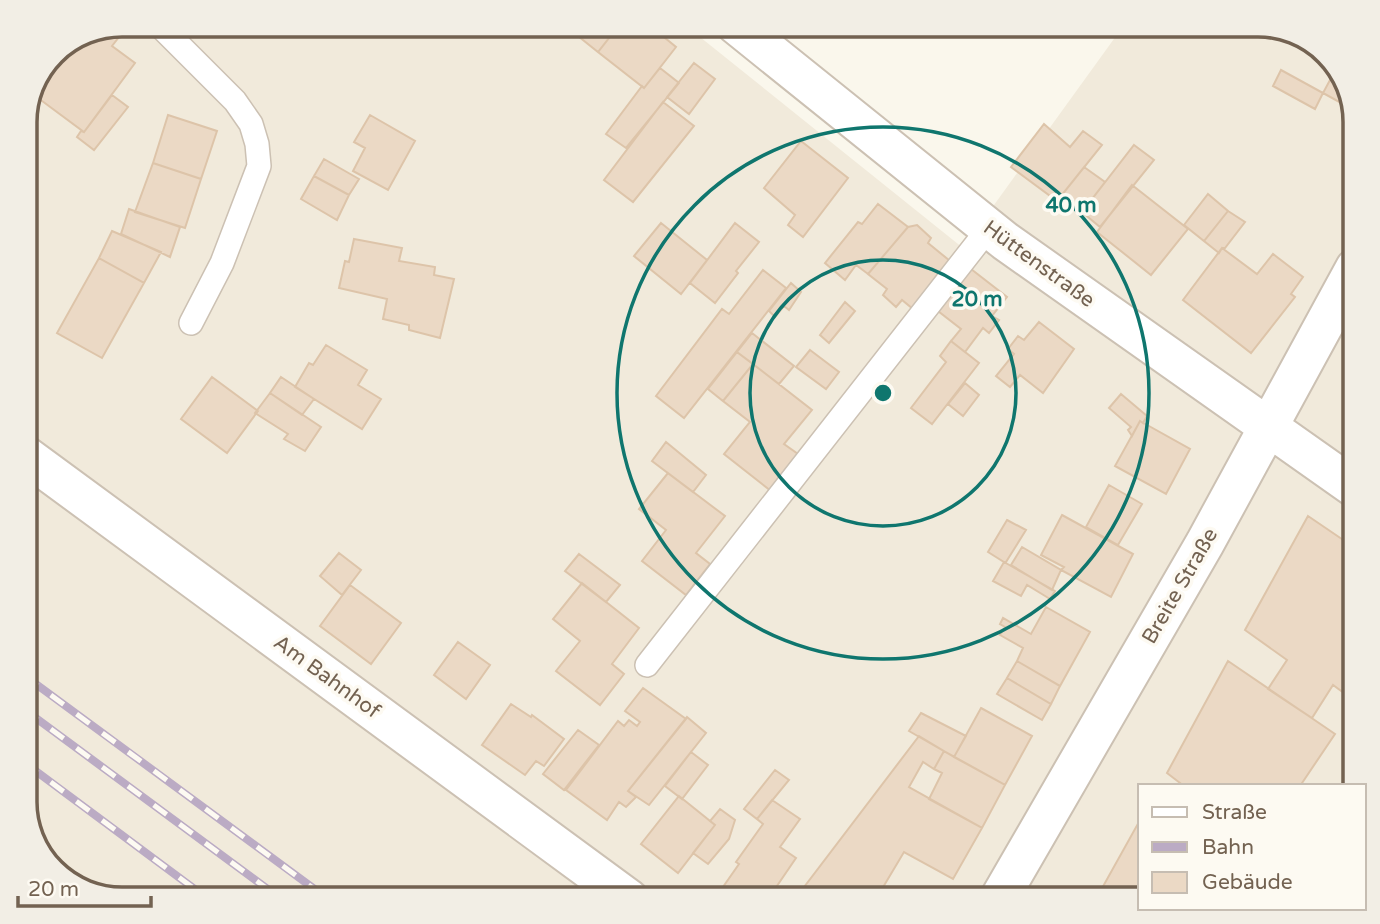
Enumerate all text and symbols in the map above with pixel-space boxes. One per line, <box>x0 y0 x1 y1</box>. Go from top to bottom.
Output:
text: 40 m <box>1045 193 1097 218</box>
street label: Hüttenstraße <box>978 215 1100 313</box>
text: 20 m <box>951 287 1003 312</box>
centre of rings <box>871 381 895 405</box>
street label: Breite Straße <box>1137 524 1223 648</box>
street label: Am Bahnhof <box>269 630 385 724</box>
legend <box>1138 784 1366 910</box>
text: Straße <box>1202 800 1267 825</box>
text: Bahn <box>1202 835 1254 860</box>
scale bar <box>18 864 150 908</box>
text: Gebäude <box>1202 870 1293 895</box>
text: 20 m <box>28 877 79 902</box>

